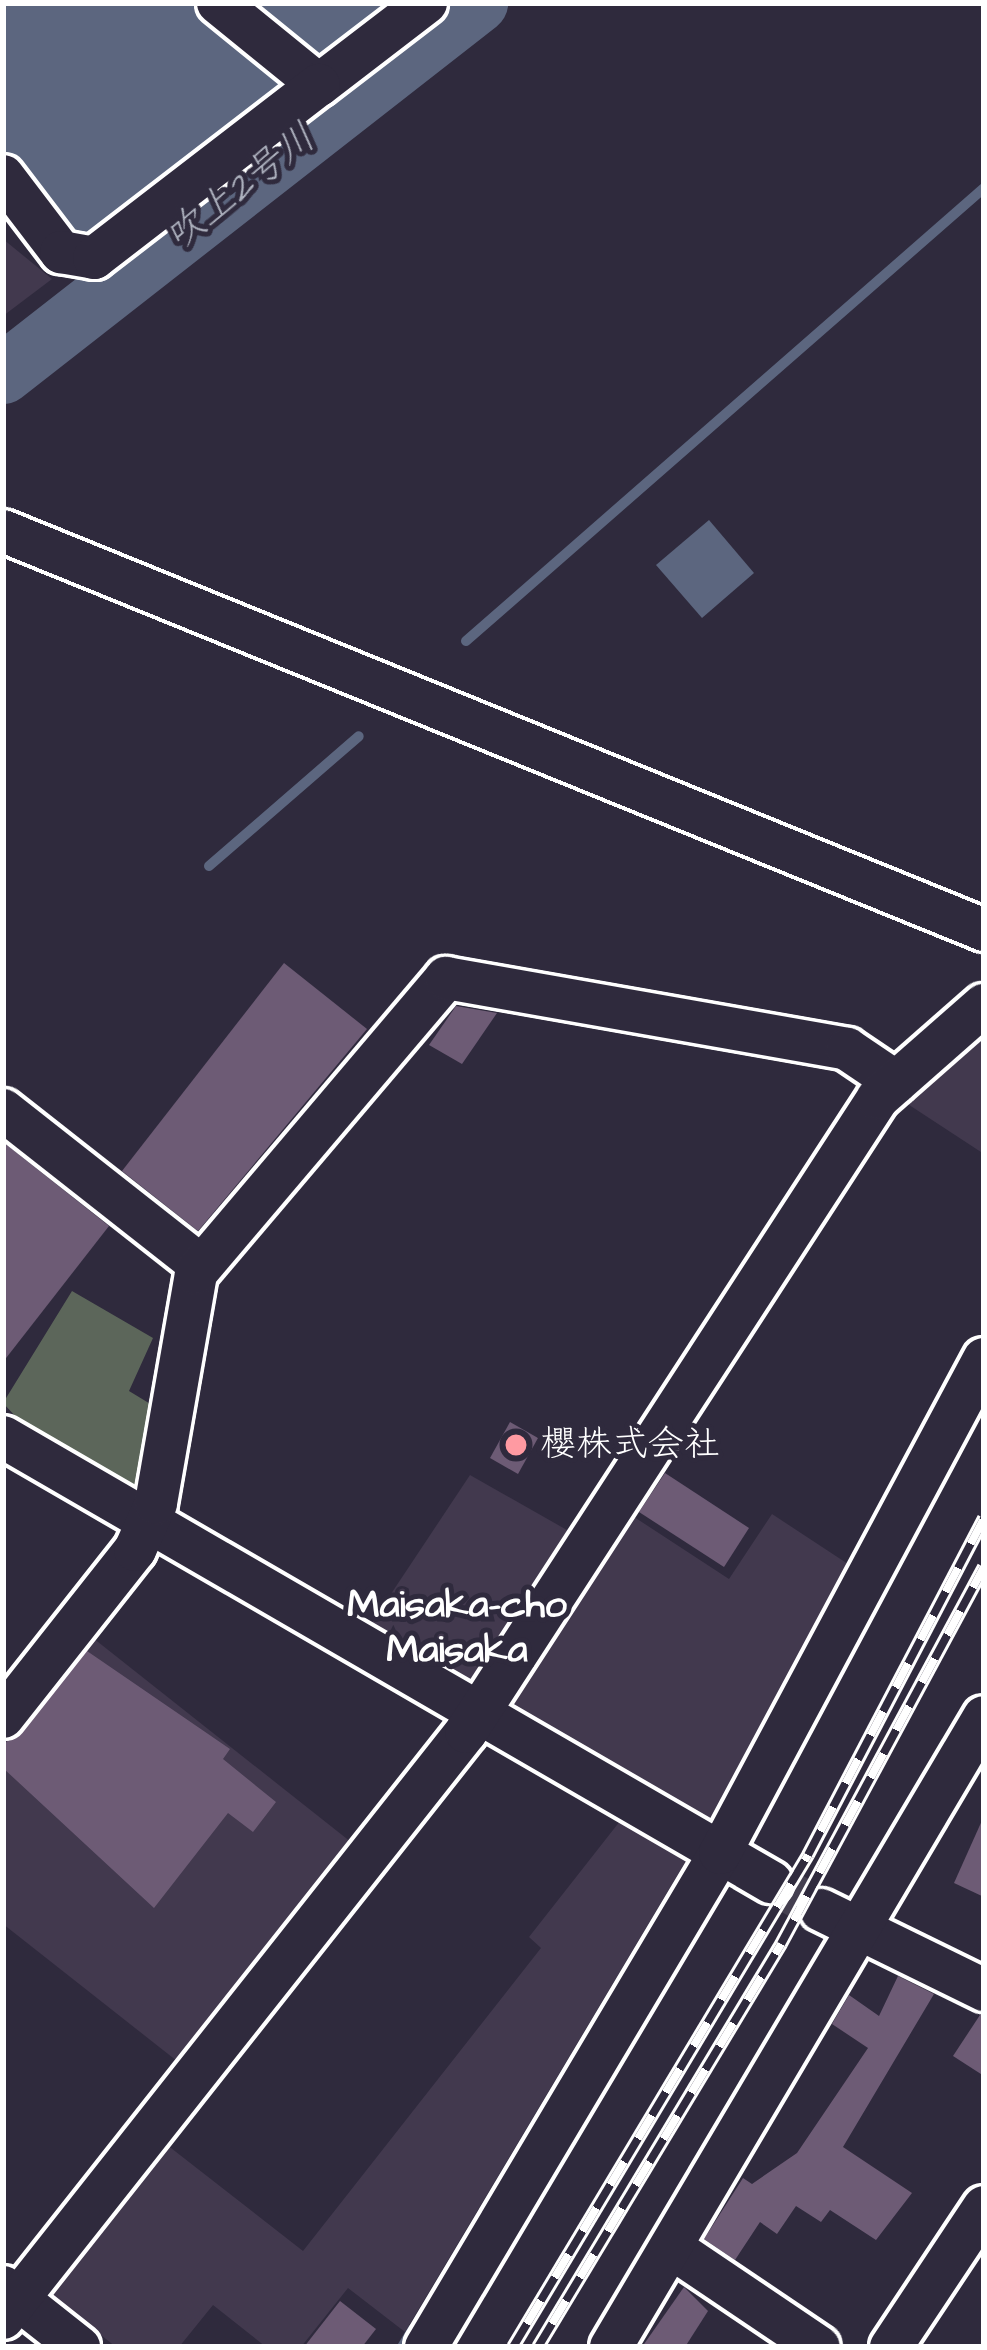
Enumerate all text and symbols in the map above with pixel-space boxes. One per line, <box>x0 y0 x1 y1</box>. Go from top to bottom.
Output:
water label: 吹上2号川 <box>156 115 326 261</box>
place label: 櫻株式会社 <box>540 1423 720 1467</box>
marker: 櫻株式会社 <box>503 1432 529 1458</box>
district label: Maisaka-cho Maisaka <box>347 1584 567 1675</box>

